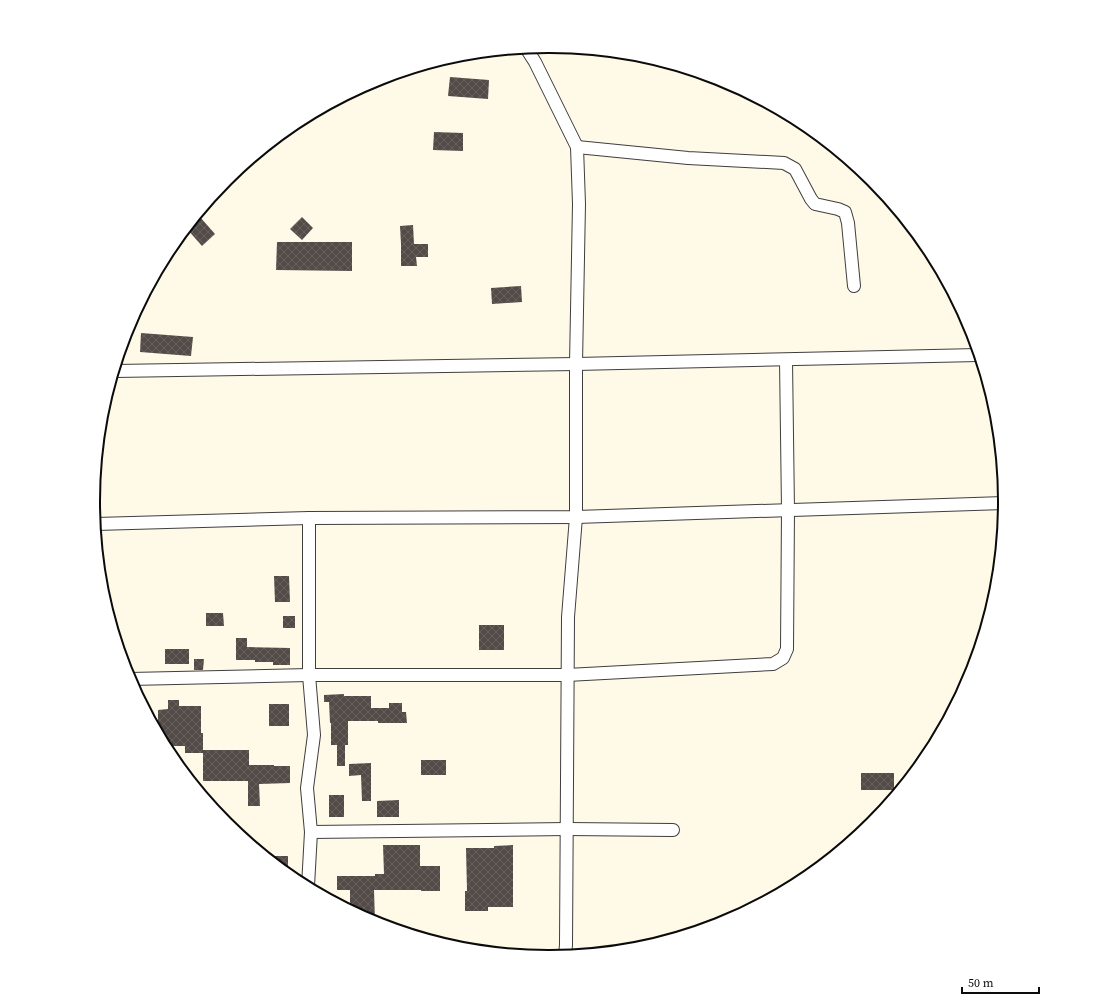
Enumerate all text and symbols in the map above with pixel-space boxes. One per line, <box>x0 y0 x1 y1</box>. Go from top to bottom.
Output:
scale bar <box>962 969 1039 995</box>
text: 50 m <box>968 975 994 991</box>

